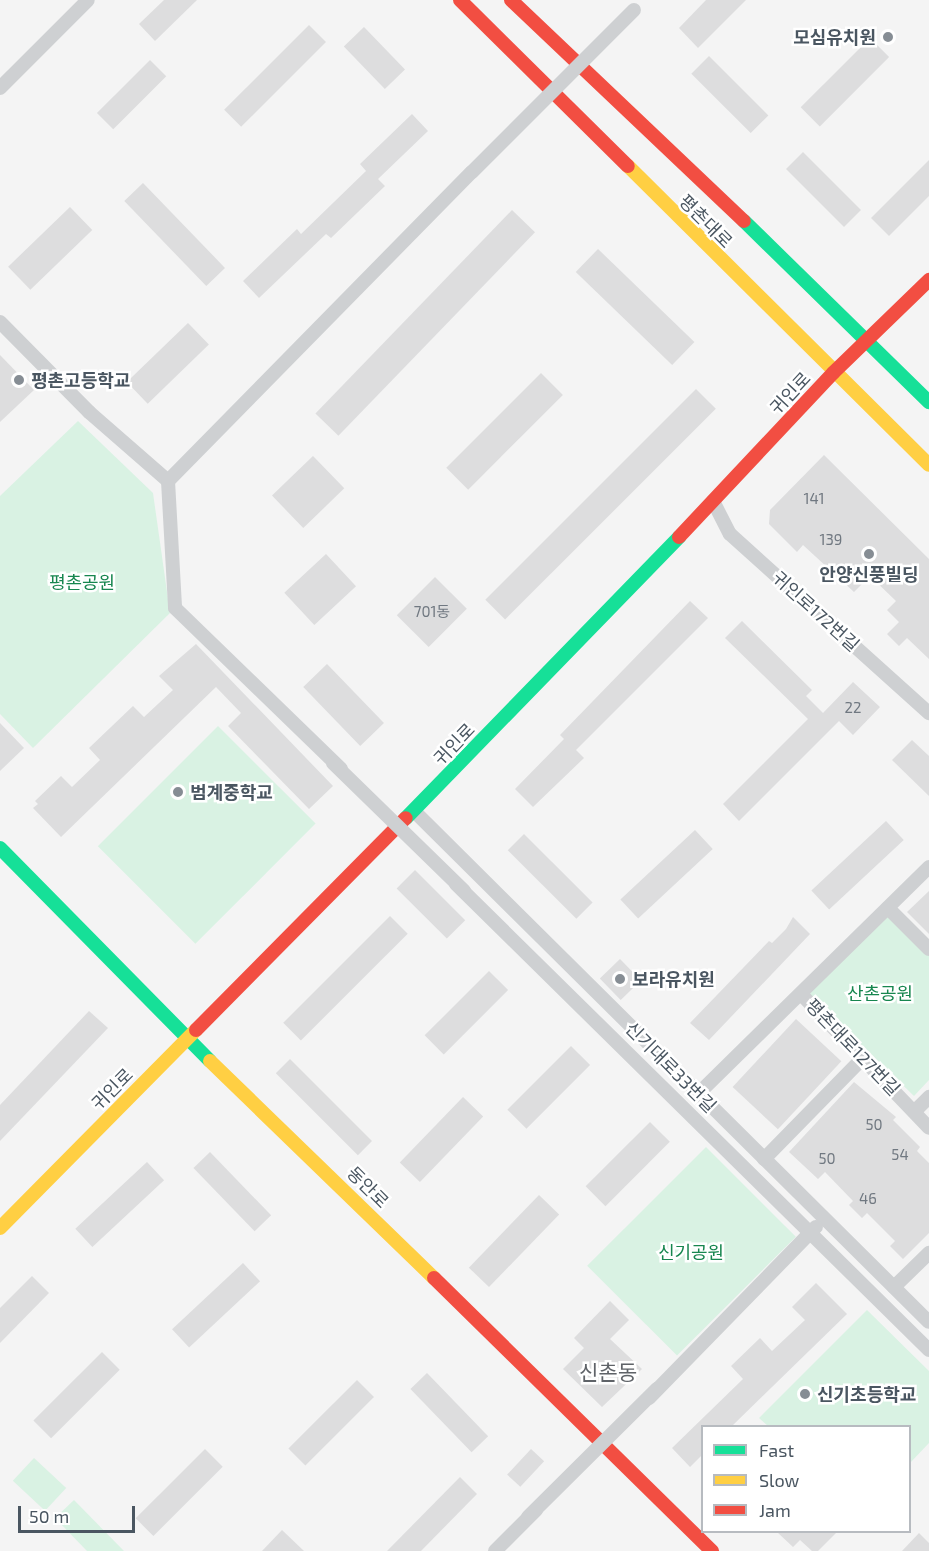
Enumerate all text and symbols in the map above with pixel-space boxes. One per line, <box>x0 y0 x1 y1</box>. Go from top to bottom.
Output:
place label: 모심유치원 <box>793 26 876 48</box>
marker: 모심유치원 <box>881 30 895 44</box>
street label: 평촌대로 <box>675 190 737 252</box>
street label: 귀인로 <box>765 367 815 419</box>
place label: 평촌고등학교 <box>31 369 130 391</box>
marker: 평촌고등학교 <box>12 373 26 387</box>
house number: 141 <box>803 490 825 508</box>
house number: 139 <box>820 531 842 549</box>
marker: 안양신풍빌딩 <box>862 547 876 561</box>
place label: 안양신풍빌딩 <box>819 563 919 585</box>
street label: 귀인로172번길 <box>768 566 864 656</box>
park label: 평촌공원 <box>49 571 115 593</box>
house number: 701동 <box>414 603 450 621</box>
house number: 22 <box>845 699 861 717</box>
street label: 귀인로 <box>429 719 479 769</box>
place label: 범계중학교 <box>190 781 273 803</box>
marker: 범계중학교 <box>171 785 185 799</box>
place label: 보라유치원 <box>632 968 715 990</box>
marker: 보라유치원 <box>613 972 627 986</box>
park label: 산촌공원 <box>847 982 913 1004</box>
street label: 평촌대로127번길 <box>802 994 904 1100</box>
street label: 신기대로33번길 <box>621 1017 721 1117</box>
street label: 귀인로 <box>87 1064 137 1114</box>
house number: 50 <box>865 1116 883 1134</box>
house number: 54 <box>891 1146 909 1164</box>
house number: 50 <box>818 1150 836 1168</box>
street label: 동안로 <box>343 1162 393 1212</box>
house number: 46 <box>859 1190 877 1208</box>
park label: 신기공원 <box>658 1241 724 1263</box>
district label: 신촌동 <box>579 1359 637 1385</box>
place label: 신기초등학교 <box>817 1383 916 1405</box>
marker: 신기초등학교 <box>798 1387 812 1401</box>
legend <box>701 1425 911 1533</box>
text: Fast <box>759 1439 794 1461</box>
text: Slow <box>759 1469 799 1491</box>
scale bar <box>21 1494 138 1532</box>
text: Jam <box>759 1499 791 1521</box>
text: 50 m <box>29 1505 69 1527</box>

